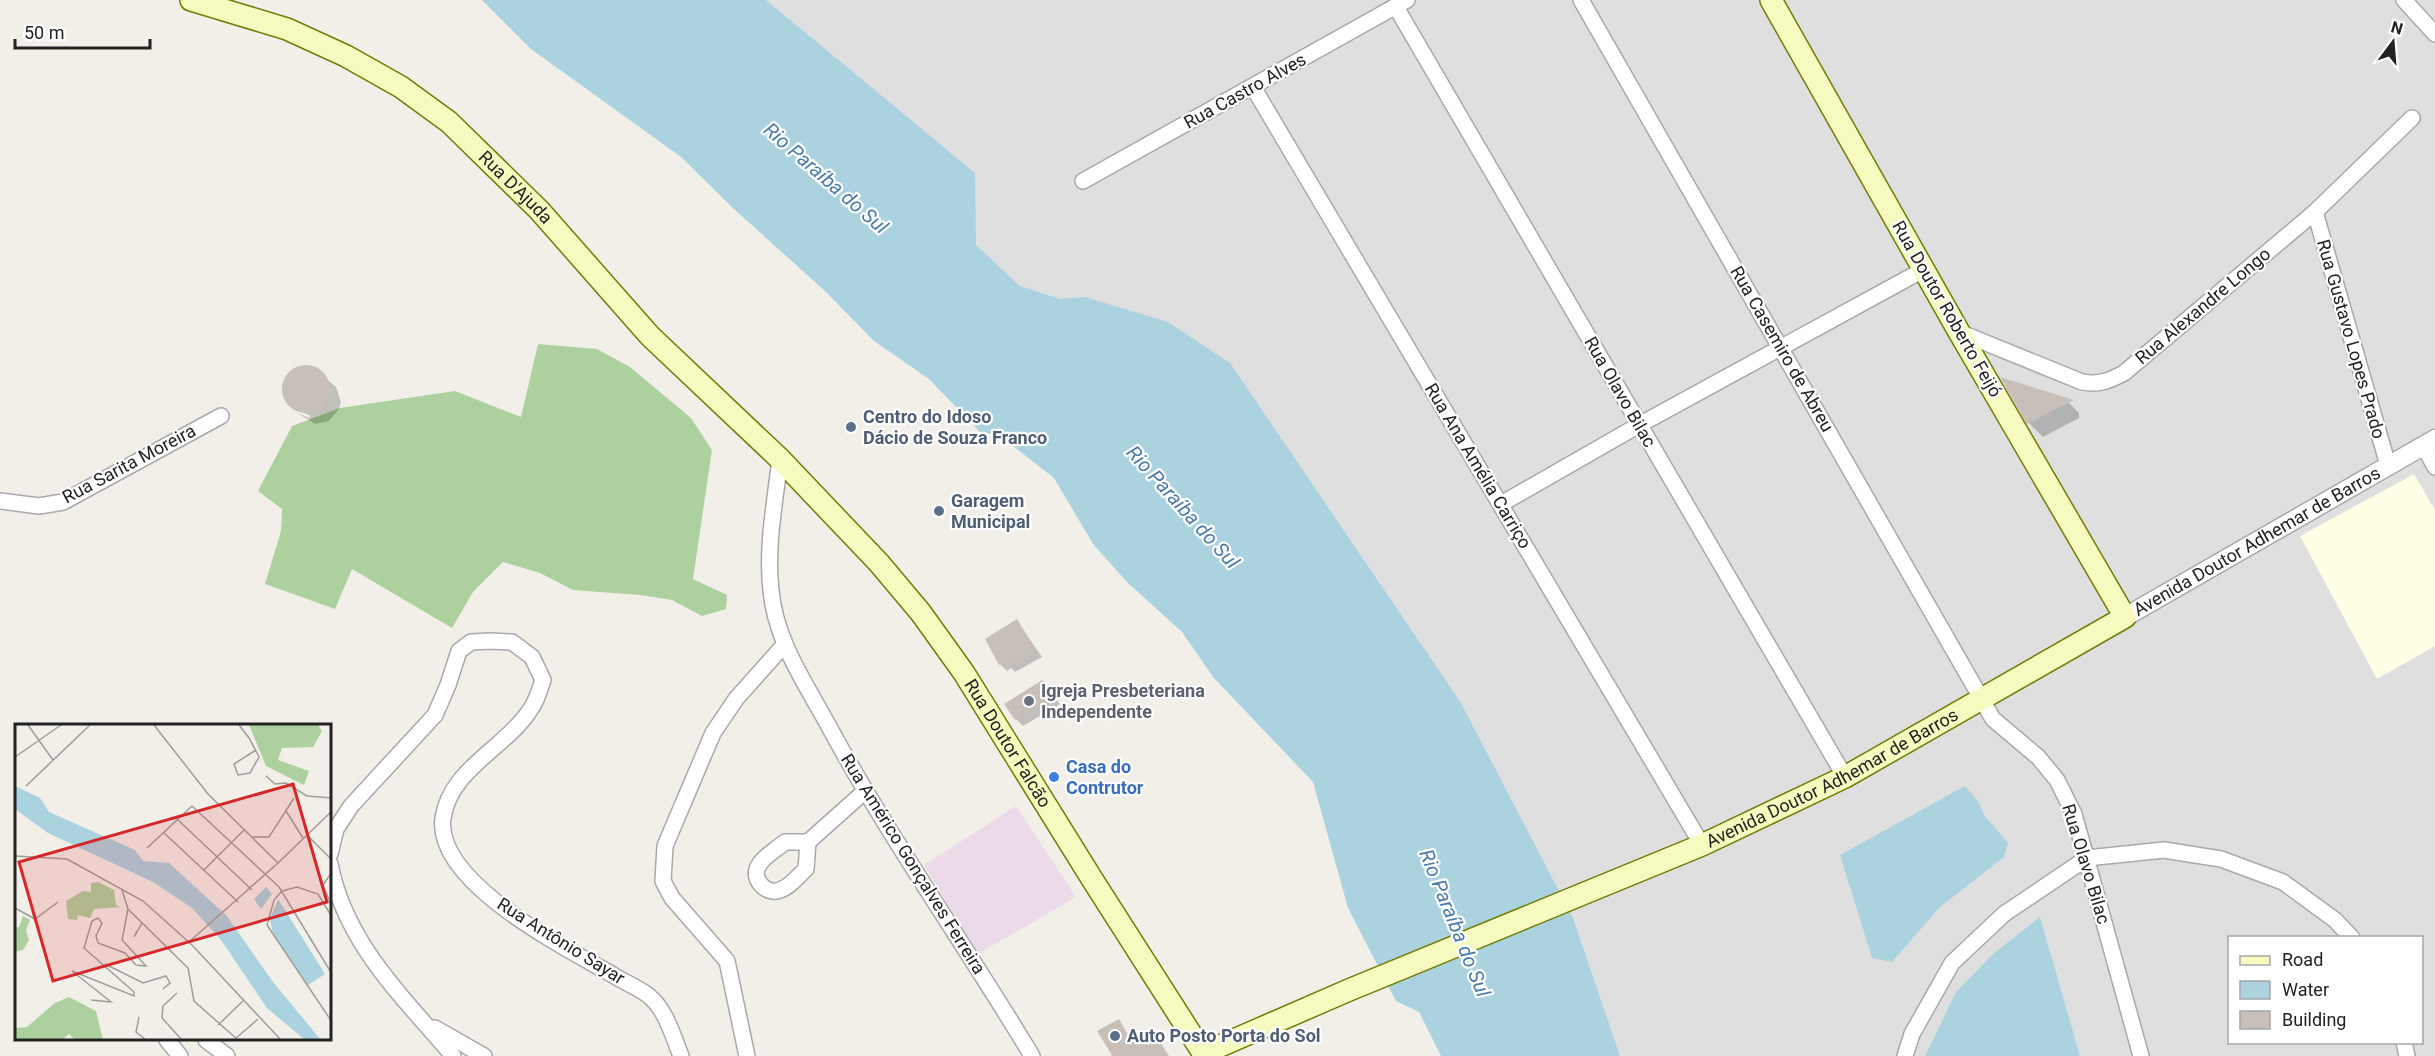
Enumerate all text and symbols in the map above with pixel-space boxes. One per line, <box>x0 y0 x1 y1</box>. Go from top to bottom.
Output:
scale bar <box>15 12 150 50</box>
north arrow <box>2363 12 2423 72</box>
text: N <box>2389 17 2405 39</box>
text: 50 m <box>24 22 64 43</box>
street label: Rua Castro Alves <box>1180 48 1309 133</box>
water label: Rio Paraíba do Sul <box>759 117 893 239</box>
street label: Rua D'Ajuda <box>475 146 557 228</box>
street label: Rua Doutor Roberto Feijó <box>1888 217 2007 401</box>
street label: Rua Gustavo Lopes Prado <box>2313 237 2390 441</box>
street label: Rua Alexandre Longo <box>2131 243 2275 368</box>
street label: Rua Casemiro de Abreu <box>1726 262 1838 435</box>
street label: Rua Olavo Bilac <box>1580 333 1661 451</box>
street label: Rua Ana Amélia Carriço <box>1421 379 1536 552</box>
place label: Centro do Idoso Dácio de Souza Franco <box>863 406 1047 448</box>
street label: Rua Sarita Moreira <box>59 420 199 508</box>
marker: Centro do Idoso Dácio de Souza Franco <box>844 420 858 434</box>
water label: Rio Paraíba do Sul <box>1122 441 1245 574</box>
street label: Avenida Doutor Adhemar de Barros <box>2129 462 2384 620</box>
place label: Garagem Municipal <box>951 490 1030 532</box>
marker: Garagem Municipal <box>932 504 946 518</box>
street label: Rua Doutor Falcão <box>960 675 1056 811</box>
place label: Igreja Presbeteriana Independente <box>1041 680 1205 722</box>
marker: Igreja Presbeteriana Independente <box>1022 694 1036 708</box>
street label: Avenida Doutor Adhemar de Barros <box>1702 704 1962 852</box>
inset map <box>15 724 332 1041</box>
street label: Rua Américo Gonçalves Ferreira <box>837 750 990 978</box>
place label: Casa do Contrutor <box>1066 756 1144 798</box>
marker: Casa do Contrutor <box>1047 770 1061 784</box>
street label: Rua Olavo Bilac <box>2058 801 2115 926</box>
water label: Rio Paraíba do Sul <box>1414 846 1496 1001</box>
street label: Rua Antônio Sayar <box>494 893 629 988</box>
legend <box>2228 936 2423 1044</box>
text: Road <box>2282 949 2323 970</box>
text: Water <box>2282 979 2329 1000</box>
text: Building <box>2282 1009 2346 1030</box>
place label: Auto Posto Porta do Sol <box>1127 1025 1321 1046</box>
marker: Auto Posto Porta do Sol <box>1108 1029 1122 1043</box>

